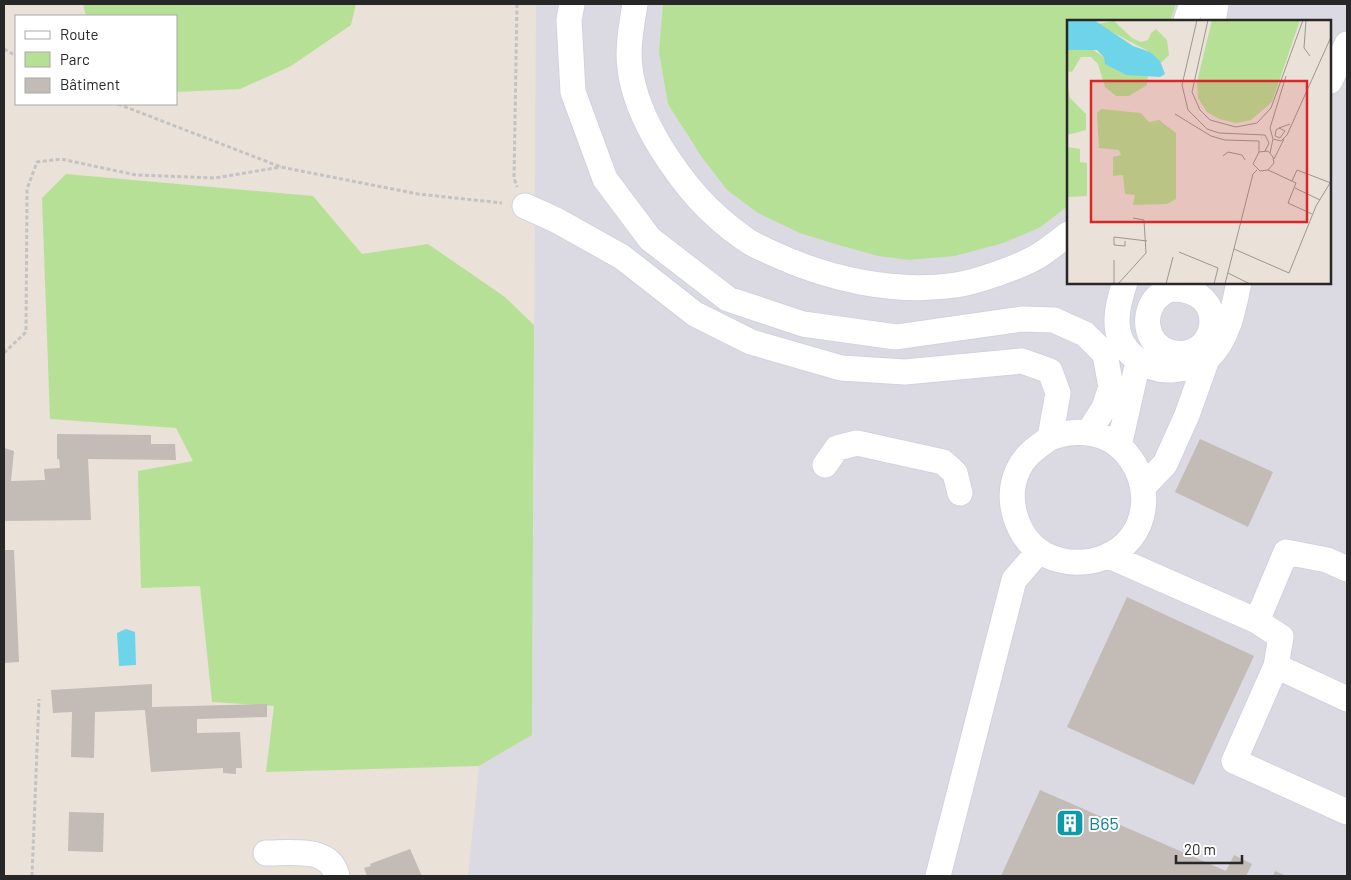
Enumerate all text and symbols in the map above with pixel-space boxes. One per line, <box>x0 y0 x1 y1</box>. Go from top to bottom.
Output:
legend <box>15 15 178 105</box>
inset map <box>1067 20 1331 284</box>
text: Route <box>60 25 99 43</box>
text: Parc <box>60 50 90 68</box>
text: Bâtiment <box>60 75 120 93</box>
building icon: B65 <box>1055 808 1085 838</box>
place label: B65 <box>1089 812 1119 834</box>
scale bar <box>1176 832 1242 864</box>
text: 20 m <box>1184 840 1216 858</box>

